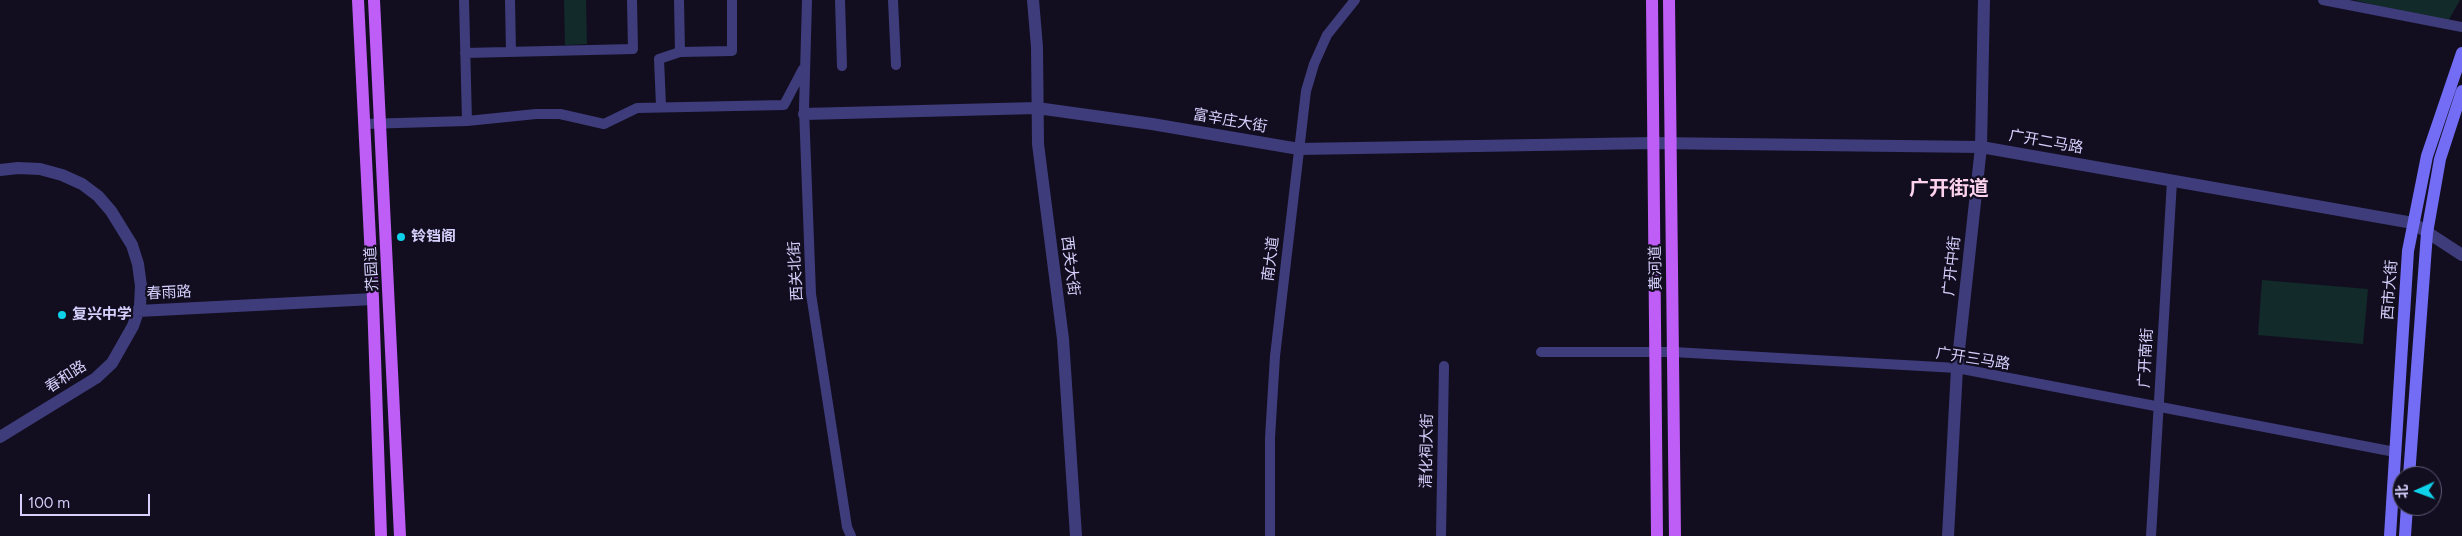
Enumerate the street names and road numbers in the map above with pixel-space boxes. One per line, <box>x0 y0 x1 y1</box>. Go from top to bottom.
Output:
street label: 富辛庄大街 <box>1192 106 1268 136</box>
street label: 广开二马路 <box>2008 127 2084 157</box>
street label: 西关大街 <box>1057 235 1083 297</box>
street label: 广开中街 <box>1940 235 1964 297</box>
street label: 南大道 <box>1259 236 1283 282</box>
street label: 西关北街 <box>785 241 807 301</box>
street label: 黄河道 <box>1647 245 1665 291</box>
street label: 芥园道 <box>362 246 382 292</box>
street label: 西市大街 <box>2379 259 2401 321</box>
street label: 春雨路 <box>146 283 192 303</box>
street label: 广开南街 <box>2135 328 2157 388</box>
street label: 广开三马路 <box>1935 344 2011 374</box>
street label: 春和路 <box>42 357 90 397</box>
street label: 清化祠大街 <box>1417 413 1437 489</box>

